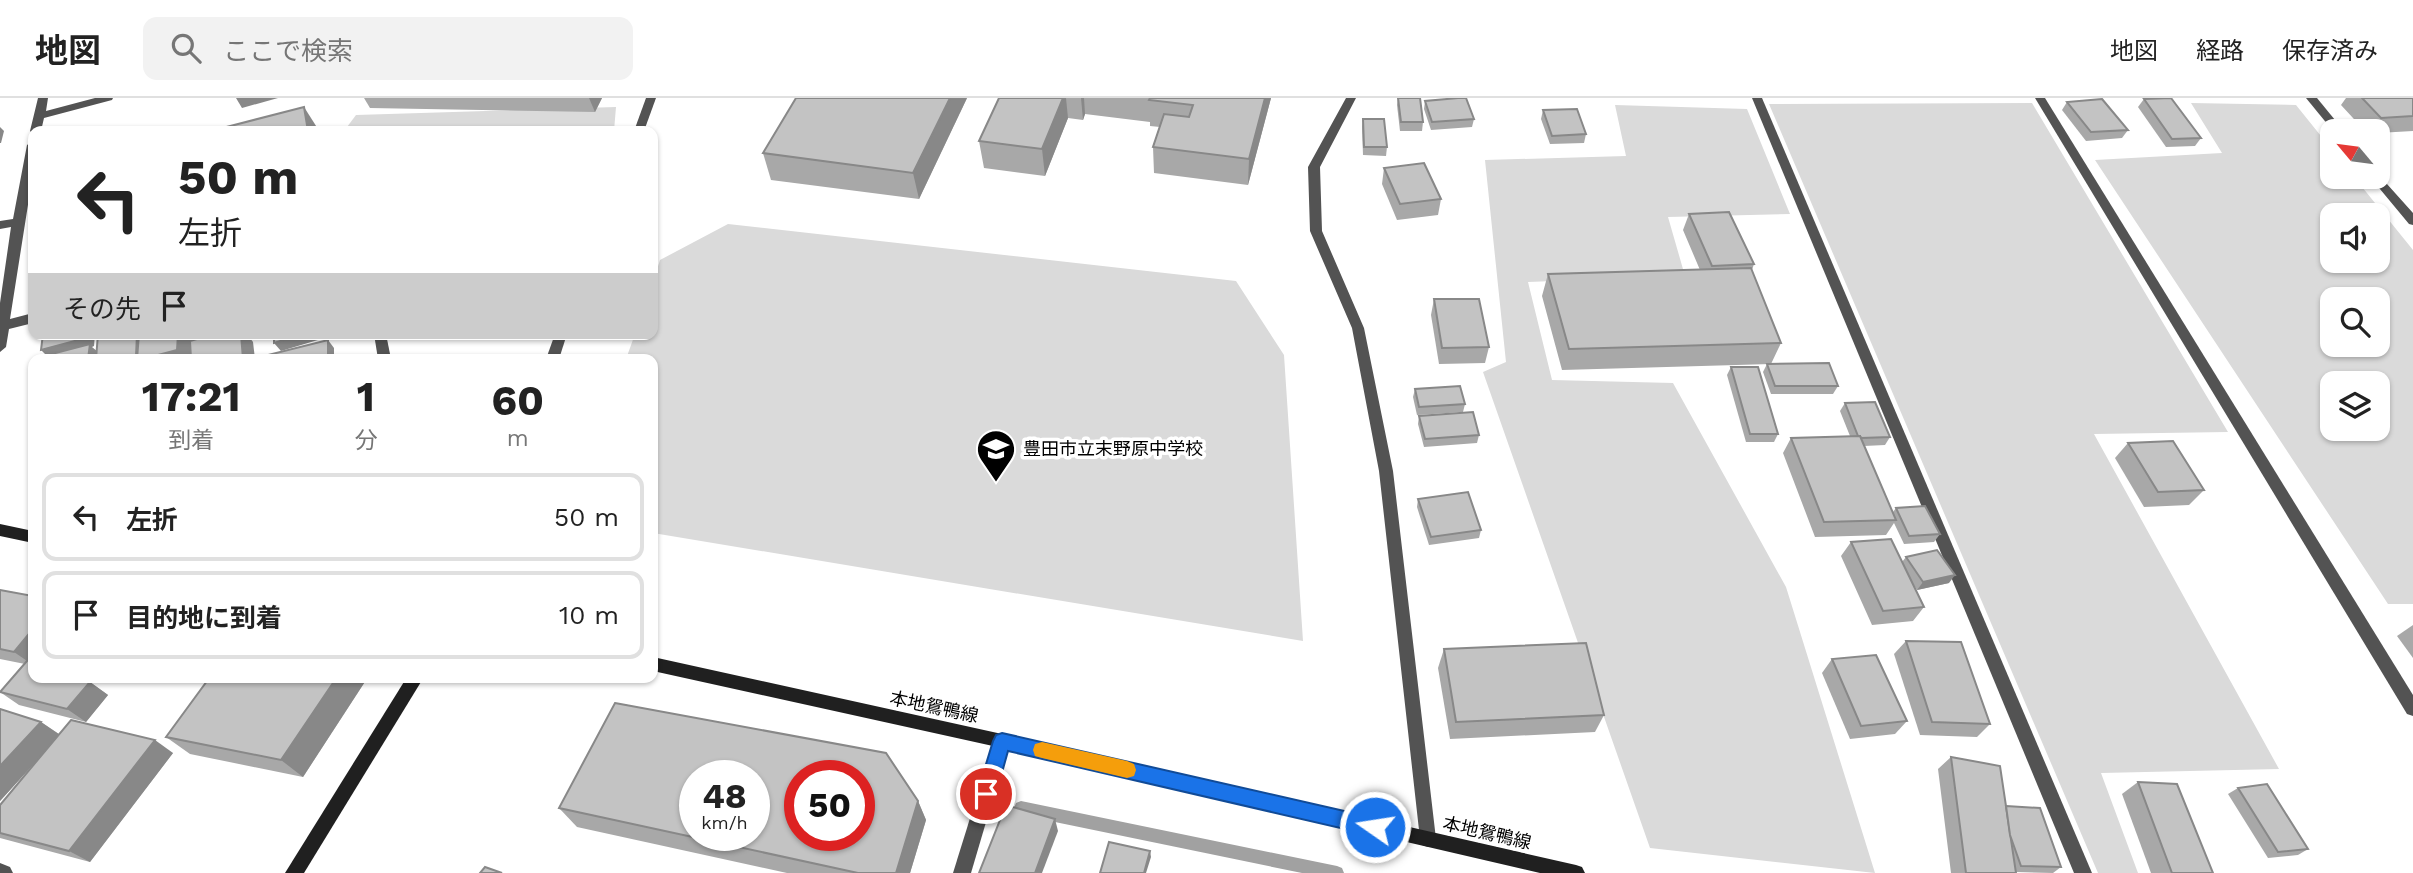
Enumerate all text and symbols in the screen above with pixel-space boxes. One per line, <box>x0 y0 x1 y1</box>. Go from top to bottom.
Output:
search box <box>143 17 633 80</box>
icon: search <box>167 29 205 67</box>
text: 地図 <box>35 31 101 70</box>
text: ここで検索 <box>223 36 353 66</box>
text: 地図 <box>2110 37 2158 65</box>
text: 経路 <box>2196 37 2244 65</box>
text: 保存済み <box>2282 37 2378 65</box>
north arrow <box>2320 119 2390 189</box>
map controls <box>2320 119 2390 441</box>
text: 50 m <box>178 148 298 206</box>
icon: left <box>63 154 154 245</box>
button: sound <box>2320 203 2390 273</box>
text: 左折 <box>178 214 242 252</box>
icon: arrive <box>155 287 193 325</box>
button: search <box>2320 287 2390 357</box>
text: その先 <box>63 294 141 324</box>
button: layers <box>2320 371 2390 441</box>
text: 17:21 <box>142 372 241 421</box>
text: 1 <box>357 372 375 421</box>
text: 60 <box>491 376 544 425</box>
text: m <box>507 425 529 452</box>
text: 到着 <box>168 427 214 454</box>
text: 分 <box>354 427 377 454</box>
school or university icon: 豊田市立末野原中学校 <box>975 428 1017 483</box>
place label: 豊田市立末野原中学校 <box>1023 438 1203 459</box>
icon: left <box>67 498 105 536</box>
text: 50 m <box>554 502 619 532</box>
text: 左折 <box>126 505 178 535</box>
icon: arrive <box>67 596 105 634</box>
text: 10 m <box>559 600 619 630</box>
text: 目的地に到着 <box>126 603 282 633</box>
street label: 本地鴛鴨線 <box>888 687 980 726</box>
speed limit sign: 50 <box>784 760 875 851</box>
pin <box>956 764 1016 824</box>
text: 48 <box>702 775 747 817</box>
icon: arrive <box>967 775 1005 813</box>
position arrow <box>1338 790 1412 864</box>
text: km/h <box>701 812 748 833</box>
street label: 本地鴛鴨線 <box>1441 812 1533 853</box>

